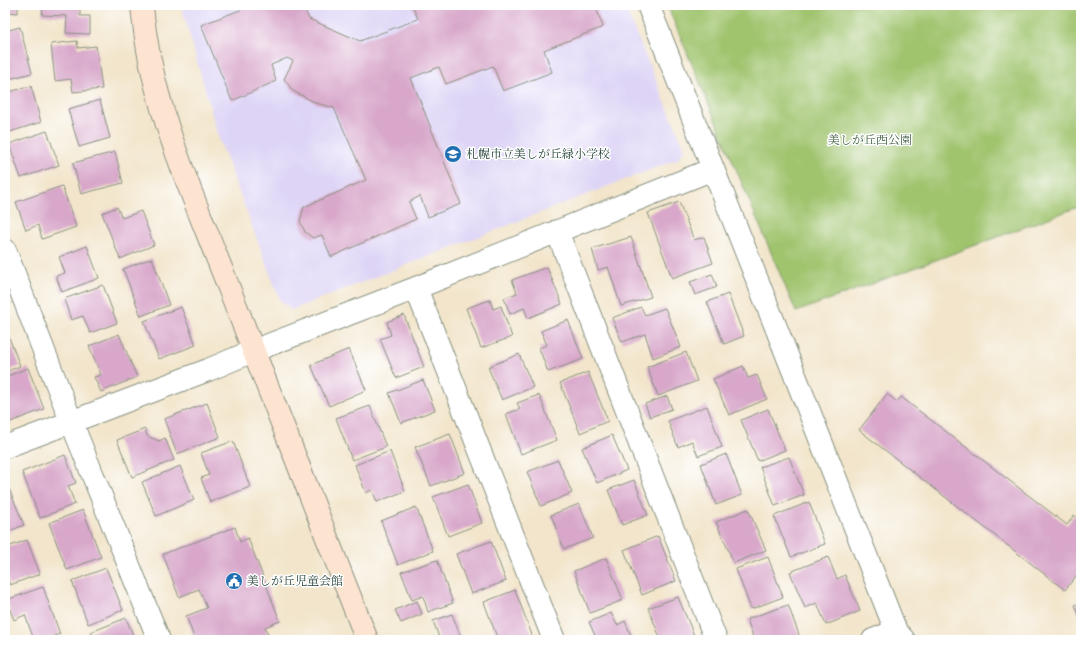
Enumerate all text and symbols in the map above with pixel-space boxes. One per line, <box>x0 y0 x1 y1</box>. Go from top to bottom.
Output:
park label: 美しが丘西公園 <box>828 132 912 148</box>
school or university icon: 札幌市立美しが丘緑小学校 <box>443 144 463 164</box>
place label: 札幌市立美しが丘緑小学校 <box>466 146 610 162</box>
public building icon: 美しが丘児童会館 <box>224 571 244 591</box>
place label: 美しが丘児童会館 <box>247 573 343 589</box>

